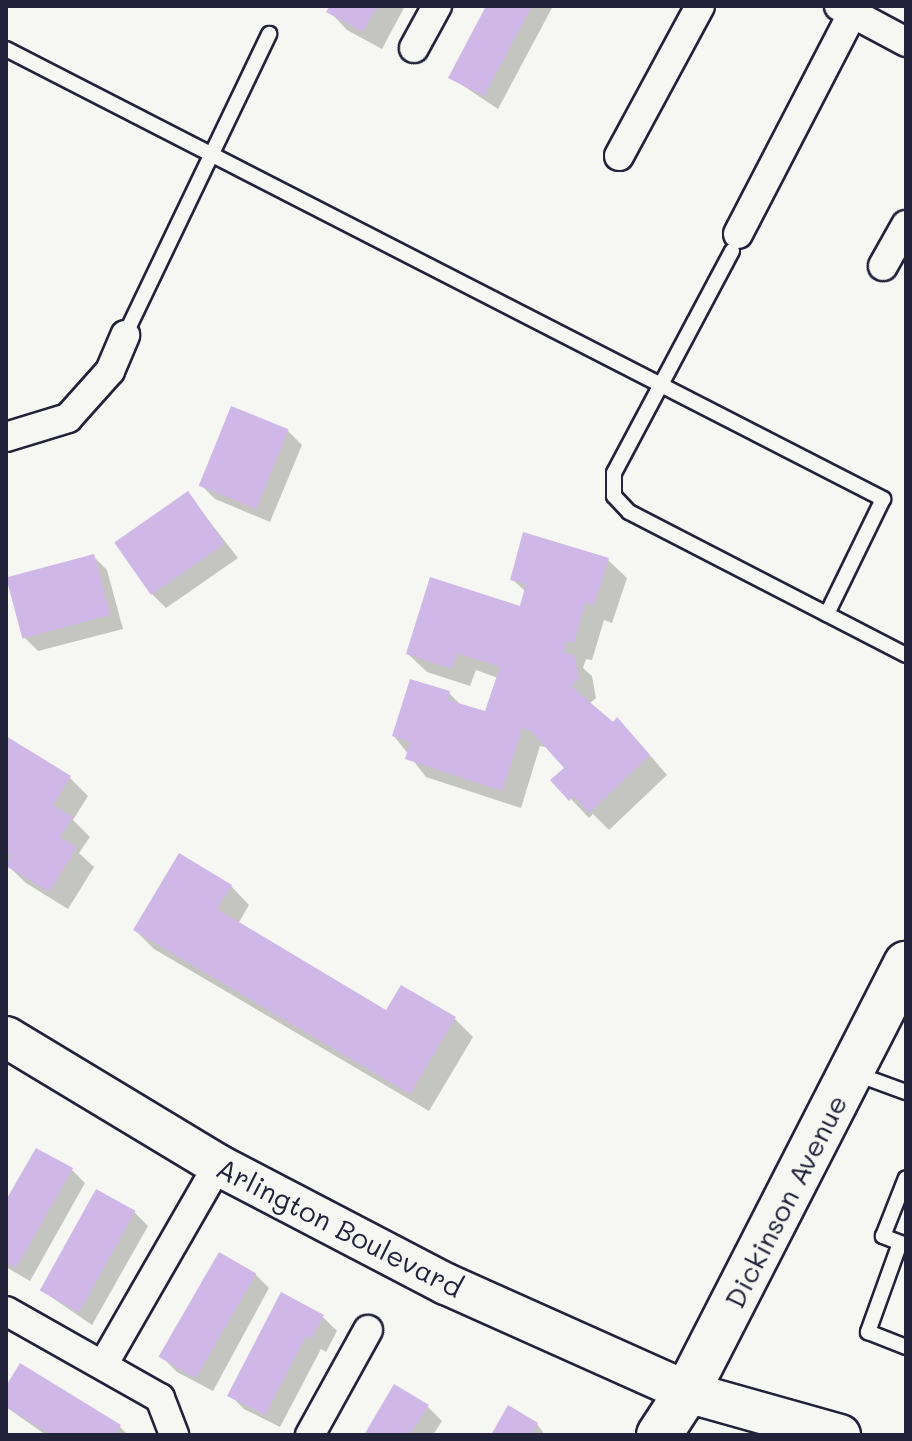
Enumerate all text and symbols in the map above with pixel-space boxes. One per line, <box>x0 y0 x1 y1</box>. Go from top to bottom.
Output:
street label: Dickinson Avenue <box>717 1089 853 1313</box>
street label: Arlington Boulevard <box>211 1150 469 1304</box>

